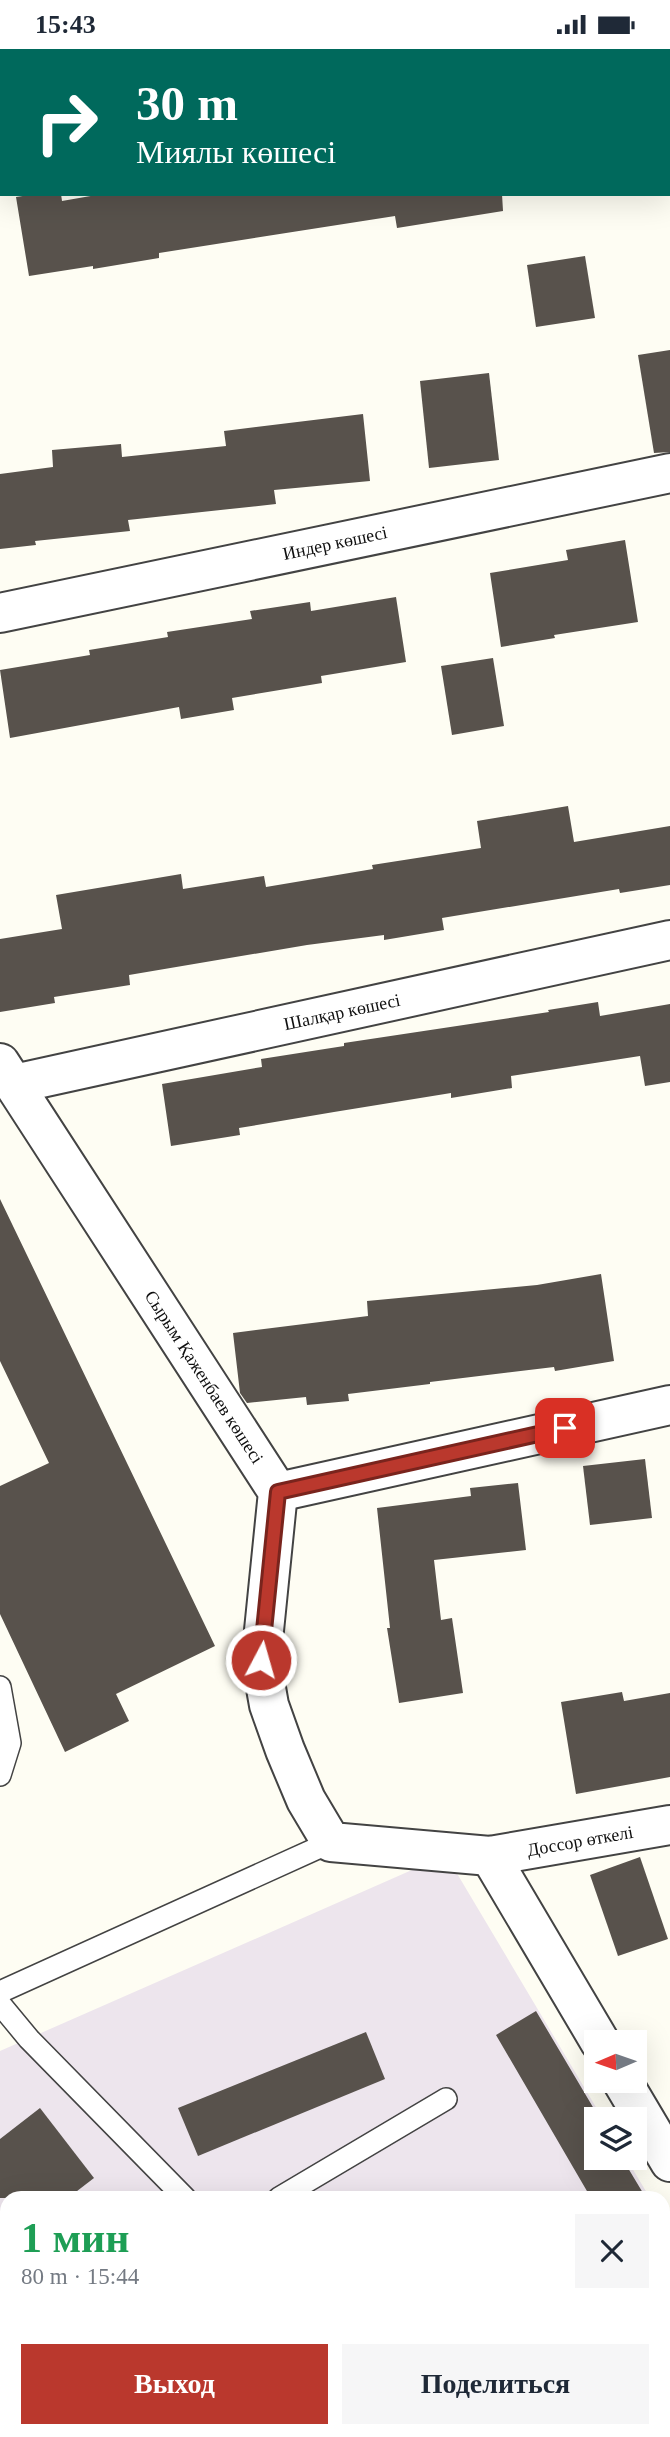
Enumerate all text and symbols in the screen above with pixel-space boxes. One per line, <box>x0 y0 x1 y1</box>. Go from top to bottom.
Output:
text: 15:43 <box>35 10 96 39</box>
text: 30 m <box>136 76 238 131</box>
icon: right <box>21 77 112 168</box>
text: Миялы көшесі <box>136 134 336 170</box>
street label: Индер көшесі <box>281 522 389 564</box>
street label: Шалқар көшесі <box>282 990 402 1034</box>
street label: Сырым Қаженбаев көшесі <box>141 1287 267 1467</box>
pin <box>535 1398 595 1458</box>
icon: arrive <box>546 1409 584 1447</box>
position arrow <box>224 1623 298 1697</box>
street label: Доссор өткелі <box>525 1822 635 1860</box>
north arrow <box>584 2030 648 2093</box>
map controls <box>584 2030 647 2170</box>
button: layers <box>584 2107 647 2170</box>
button: close <box>575 2214 649 2288</box>
text: 1 мин <box>21 2215 130 2261</box>
text: 80 m · 15:44 <box>21 2264 139 2289</box>
button: Выход <box>21 2344 328 2424</box>
button: Поделиться <box>342 2344 649 2424</box>

